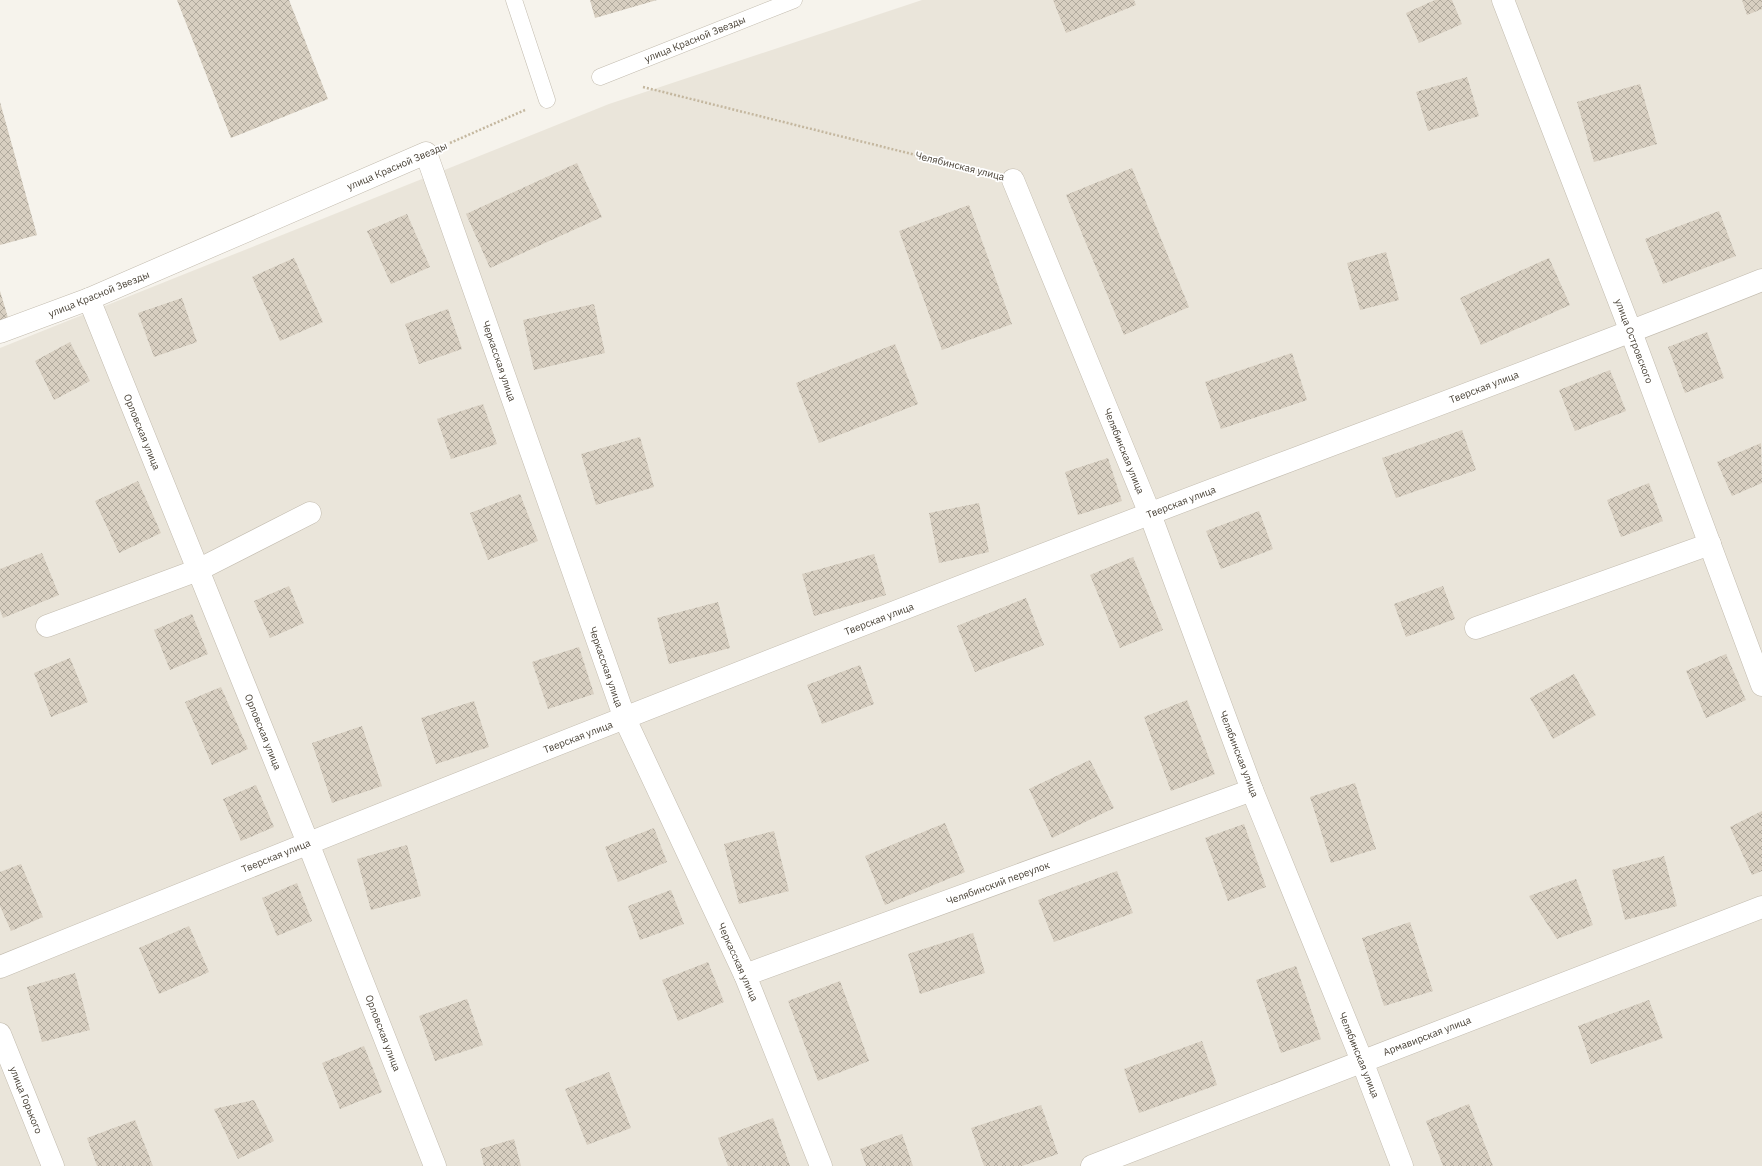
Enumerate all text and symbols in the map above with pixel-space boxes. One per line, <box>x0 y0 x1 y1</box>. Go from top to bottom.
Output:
street label: улица Красной Звезды <box>643 13 747 65</box>
street label: улица Красной Звезды <box>345 139 449 193</box>
street label: Челябинская улица <box>914 149 1007 184</box>
street label: улица Красной Звезды <box>47 268 151 320</box>
street label: улица Островского <box>1612 297 1656 386</box>
street label: Черкасская улица <box>479 319 519 404</box>
street label: Тверская улица <box>1447 368 1521 406</box>
street label: Орловская улица <box>121 392 163 473</box>
street label: Челябинская улица <box>1101 406 1147 496</box>
street label: Тверская улица <box>1144 483 1218 521</box>
street label: Тверская улица <box>842 600 916 638</box>
street label: Черкасская улица <box>586 625 626 710</box>
street label: Орловская улица <box>242 692 284 773</box>
street label: Челябинская улица <box>1217 709 1262 800</box>
street label: Тверская улица <box>541 718 615 756</box>
street label: Тверская улица <box>240 836 313 876</box>
street label: Челябинский переулок <box>945 858 1052 908</box>
street label: Черкасская улица <box>715 921 761 1004</box>
street label: Орловская улица <box>362 993 404 1074</box>
street label: Челябинская улица <box>1336 1010 1382 1100</box>
street label: Армавирская улица <box>1381 1013 1473 1059</box>
street label: улица Горького <box>7 1064 46 1136</box>

